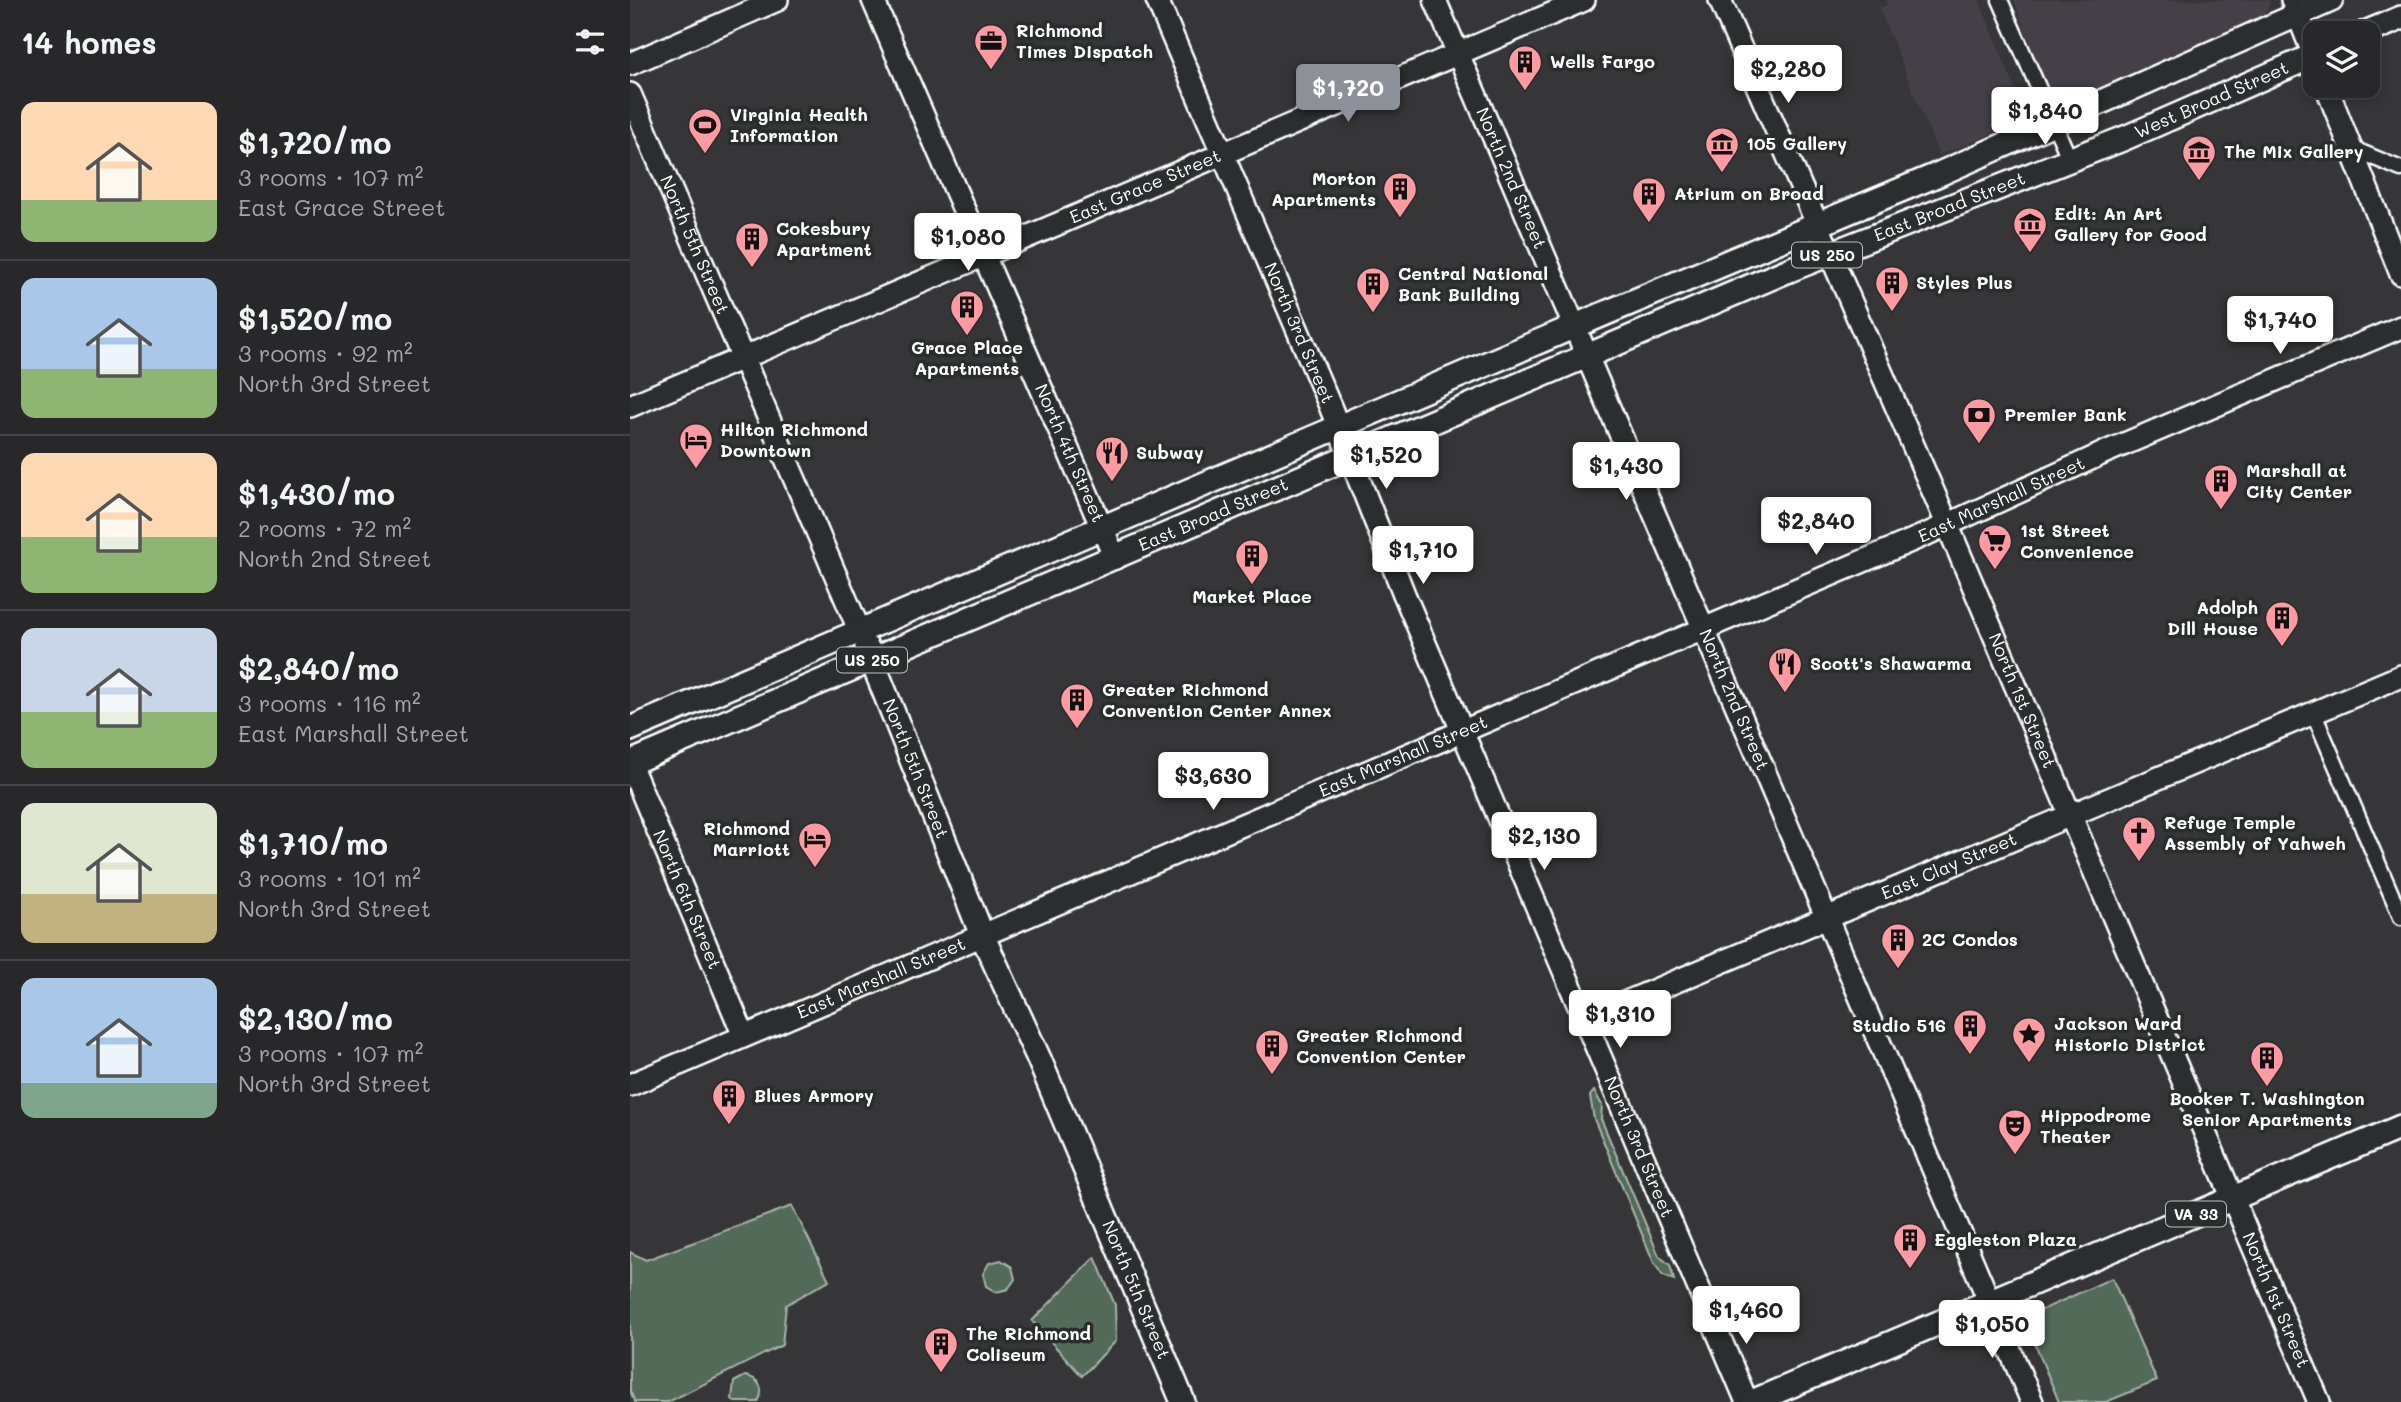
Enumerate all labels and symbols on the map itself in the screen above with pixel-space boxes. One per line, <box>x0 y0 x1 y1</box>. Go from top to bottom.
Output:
place label: Richmond Times Dispatch <box>1016 18 1153 63</box>
office icon: Richmond Times Dispatch <box>972 22 1010 71</box>
building icon: Wells Fargo <box>1506 43 1544 92</box>
pin: $2,280 <box>1731 46 1845 105</box>
place label: Wells Fargo <box>1550 49 1655 73</box>
street label: West Broad Street <box>2130 55 2292 143</box>
pin: $1,720 <box>1291 64 1405 124</box>
pin: $1,840 <box>1988 88 2102 147</box>
place label: Virginia Health Information <box>730 102 868 147</box>
street label: North 2nd Street <box>1471 104 1553 252</box>
sports icon: Virginia Health Information <box>686 106 724 155</box>
museum icon: 105 Gallery <box>1703 125 1741 174</box>
place label: 105 Gallery <box>1746 131 1847 155</box>
museum icon: The Mix Gallery <box>2180 133 2218 182</box>
place label: The Mix Gallery <box>2224 139 2364 163</box>
street label: East Grace Street <box>1065 143 1224 229</box>
street label: East Broad Street <box>1870 165 2028 247</box>
place label: Morton Apartments <box>1271 166 1376 211</box>
building icon: Morton Apartments <box>1381 170 1419 219</box>
street label: North 5th Street <box>655 171 736 317</box>
building icon: Atrium on Broad <box>1630 175 1668 224</box>
place label: Atrium on Broad <box>1674 181 1824 205</box>
place label: Edit: An Art Gallery for Good <box>2054 201 2207 246</box>
museum icon: Edit: An Art Gallery for Good <box>2011 205 2049 254</box>
pin: $1,080 <box>911 214 1025 273</box>
place label: Cokesbury Apartment <box>776 216 872 261</box>
building icon: Cokesbury Apartment <box>733 220 771 269</box>
road number: US 250 <box>1792 243 1862 268</box>
street label: North 3rd Street <box>1259 258 1340 407</box>
place label: Central National Bank Building <box>1398 261 1548 306</box>
building icon: Styles Plus <box>1873 264 1911 313</box>
building icon: Central National Bank Building <box>1354 265 1392 314</box>
place label: Styles Plus <box>1916 270 2013 294</box>
building icon: Grace Place Apartments <box>948 288 986 337</box>
pin: $1,740 <box>2223 296 2337 356</box>
place label: Grace Place Apartments <box>911 335 1023 380</box>
street label: North 4th Street <box>1030 380 1111 526</box>
bank icon: Premier Bank <box>1960 396 1998 445</box>
place label: Premier Bank <box>2004 402 2127 426</box>
place label: Hilton Richmond Downtown <box>720 417 868 462</box>
hotel icon: Hilton Richmond Downtown <box>677 421 715 470</box>
pin: $1,520 <box>1329 432 1443 491</box>
restaurant icon: Subway <box>1093 434 1131 483</box>
place label: Subway <box>1136 440 1204 464</box>
pin: $1,430 <box>1569 442 1683 502</box>
street label: East Marshall Street <box>1914 450 2088 548</box>
place label: Marshall at City Center <box>2246 458 2352 503</box>
building icon: Marshall at City Center <box>2202 462 2240 511</box>
street label: East Broad Street <box>1134 471 1292 556</box>
pin: $2,840 <box>1759 498 1873 557</box>
place label: 1st Street Convenience <box>2020 518 2134 563</box>
supermarket icon: 1st Street Convenience <box>1976 522 2014 571</box>
pin: $1,710 <box>1366 526 1480 586</box>
building icon: Market Place <box>1233 537 1271 586</box>
place label: Market Place <box>1192 584 1312 608</box>
place label: Adolph Dill House <box>2167 595 2258 640</box>
building icon: Adolph Dill House <box>2263 599 2301 648</box>
street label: North 2nd Street <box>1694 625 1776 774</box>
street label: North 1st Street <box>1984 629 2062 772</box>
restaurant icon: Scott's Shawarma <box>1766 645 1804 694</box>
road number: US 250 <box>837 648 907 673</box>
place label: Scott's Shawarma <box>1810 651 1972 675</box>
place label: Greater Richmond Convention Center Annex <box>1102 677 1332 722</box>
building icon: Greater Richmond Convention Center Annex <box>1058 681 1096 730</box>
street label: North 5th Street <box>878 695 955 842</box>
street label: East Marshall Street <box>1315 709 1491 802</box>
pin: $3,630 <box>1156 752 1270 812</box>
place label: Refuge Temple Assembly of Yahweh <box>2164 810 2346 855</box>
pin: $2,130 <box>1487 812 1601 872</box>
church icon: Refuge Temple Assembly of Yahweh <box>2120 814 2158 863</box>
place label: Richmond Marriott <box>703 816 790 861</box>
hotel icon: Richmond Marriott <box>796 820 834 869</box>
street label: North 6th Street <box>648 826 728 973</box>
street label: East Clay Street <box>1877 826 2020 905</box>
building icon: 2C Condos <box>1879 921 1917 970</box>
place label: 2C Condos <box>1922 927 2018 951</box>
street label: East Marshall Street <box>793 931 969 1024</box>
pin: $1,310 <box>1563 990 1677 1050</box>
building icon: Studio 516 <box>1951 1007 1989 1056</box>
place label: Jackson Ward Historic District <box>2054 1011 2206 1056</box>
place label: Studio 516 <box>1852 1013 1946 1037</box>
place icon: Jackson Ward Historic District <box>2010 1015 2048 1064</box>
place label: Greater Richmond Convention Center <box>1296 1023 1466 1068</box>
building icon: Greater Richmond Convention Center <box>1253 1027 1291 1076</box>
building icon: Booker T. Washington Senior Apartments <box>2248 1039 2286 1088</box>
street label: North 3rd Street <box>1599 1072 1680 1221</box>
building icon: Blues Armory <box>710 1077 748 1126</box>
place label: Blues Armory <box>754 1083 874 1107</box>
place label: Booker T. Washington Senior Apartments <box>2169 1086 2365 1131</box>
place label: Hippodrome Theater <box>2040 1103 2151 1148</box>
theatre icon: Hippodrome Theater <box>1996 1107 2034 1156</box>
road number: VA 33 <box>2166 1202 2226 1226</box>
street label: North 5th Street <box>1097 1216 1177 1363</box>
building icon: Eggleston Plaza <box>1891 1221 1929 1270</box>
place label: Eggleston Plaza <box>1934 1227 2077 1251</box>
street label: North 1st Street <box>2238 1228 2316 1371</box>
pin: $1,460 <box>1689 1286 1803 1346</box>
pin: $1,050 <box>1935 1300 2049 1360</box>
place label: The Richmond Coliseum <box>966 1321 1091 1366</box>
building icon: The Richmond Coliseum <box>922 1325 960 1374</box>

